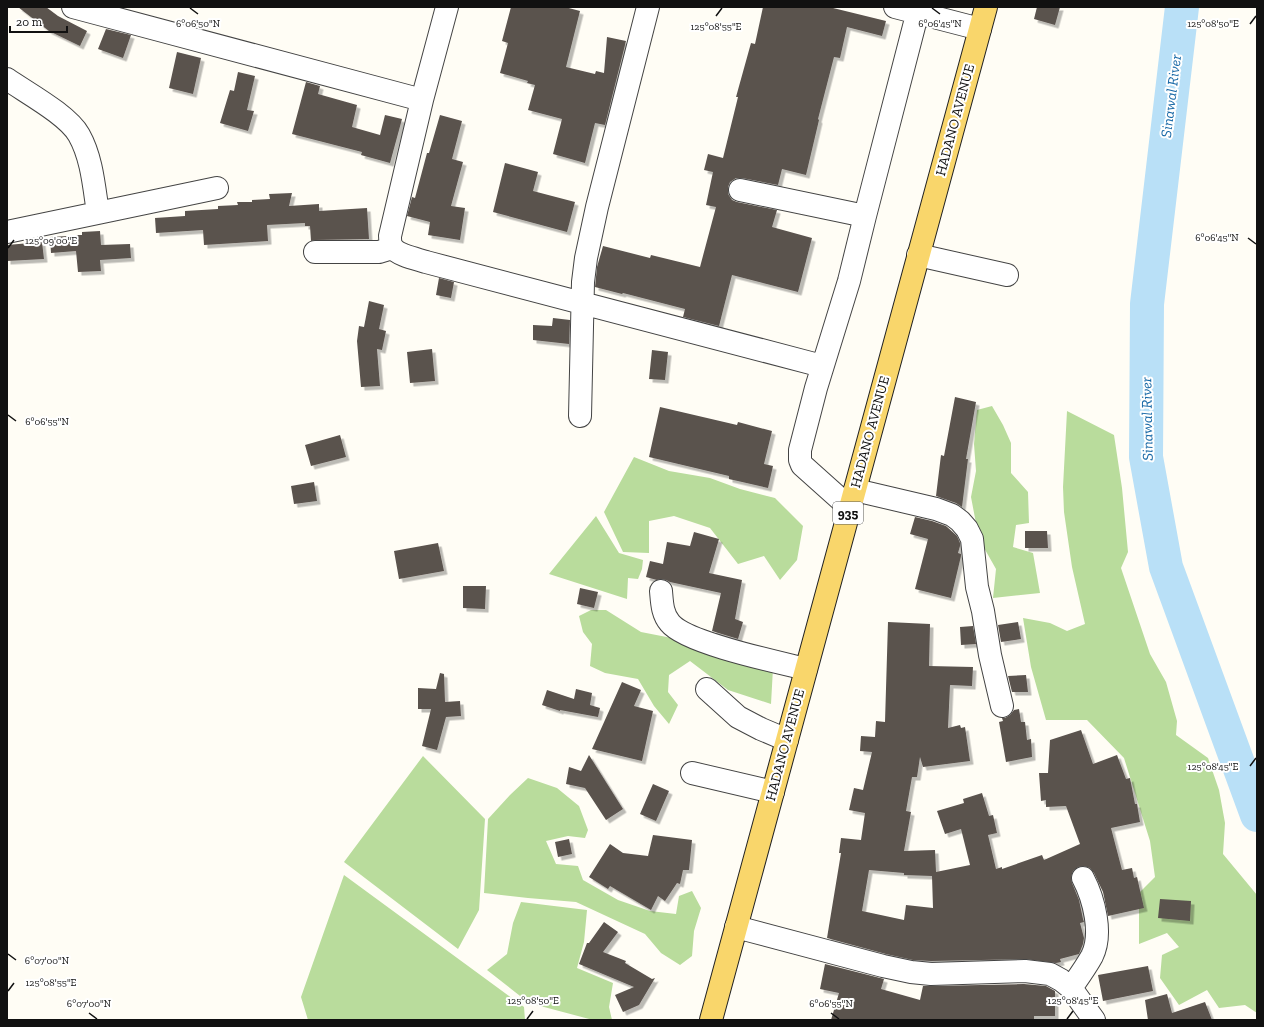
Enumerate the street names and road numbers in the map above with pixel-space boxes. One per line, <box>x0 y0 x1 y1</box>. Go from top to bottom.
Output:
street label: HADANO AVENUE <box>932 62 978 178</box>
street label: HADANO AVENUE <box>847 374 893 490</box>
road number: 935 <box>833 502 863 524</box>
street label: HADANO AVENUE <box>762 687 808 803</box>

